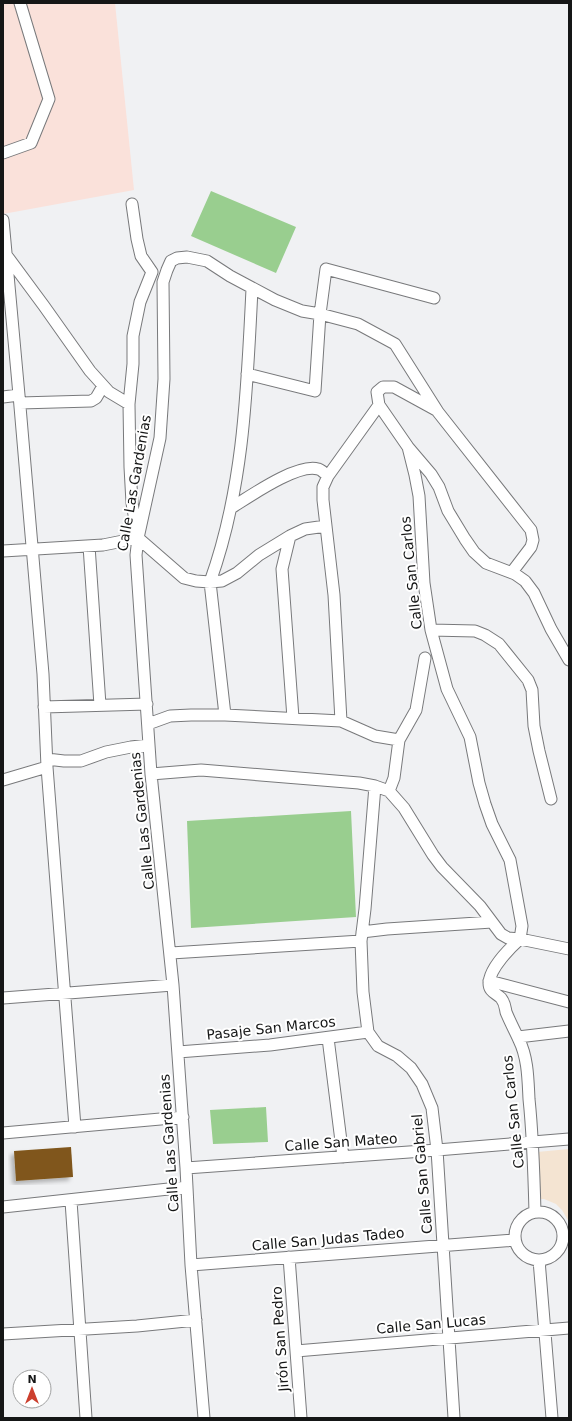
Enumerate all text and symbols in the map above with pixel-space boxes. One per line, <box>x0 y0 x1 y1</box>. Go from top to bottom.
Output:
street label: Calle Las Gardenias <box>114 413 154 553</box>
street label: Calle San Carlos <box>397 516 425 630</box>
street label: Calle Las Gardenias <box>127 751 157 891</box>
street label: Pasaje San Marcos <box>206 1013 336 1043</box>
street label: Calle San Carlos <box>499 1055 527 1169</box>
street label: Calle Las Gardenias <box>156 1073 182 1213</box>
street label: Calle San Gabriel <box>409 1113 435 1235</box>
street label: Calle San Mateo <box>284 1130 398 1154</box>
street label: Calle San Judas Tadeo <box>251 1224 405 1254</box>
street label: Jirón San Pedro <box>268 1286 292 1393</box>
street label: Calle San Lucas <box>376 1311 486 1337</box>
north arrow <box>12 1369 52 1409</box>
text: N <box>27 1373 37 1386</box>

